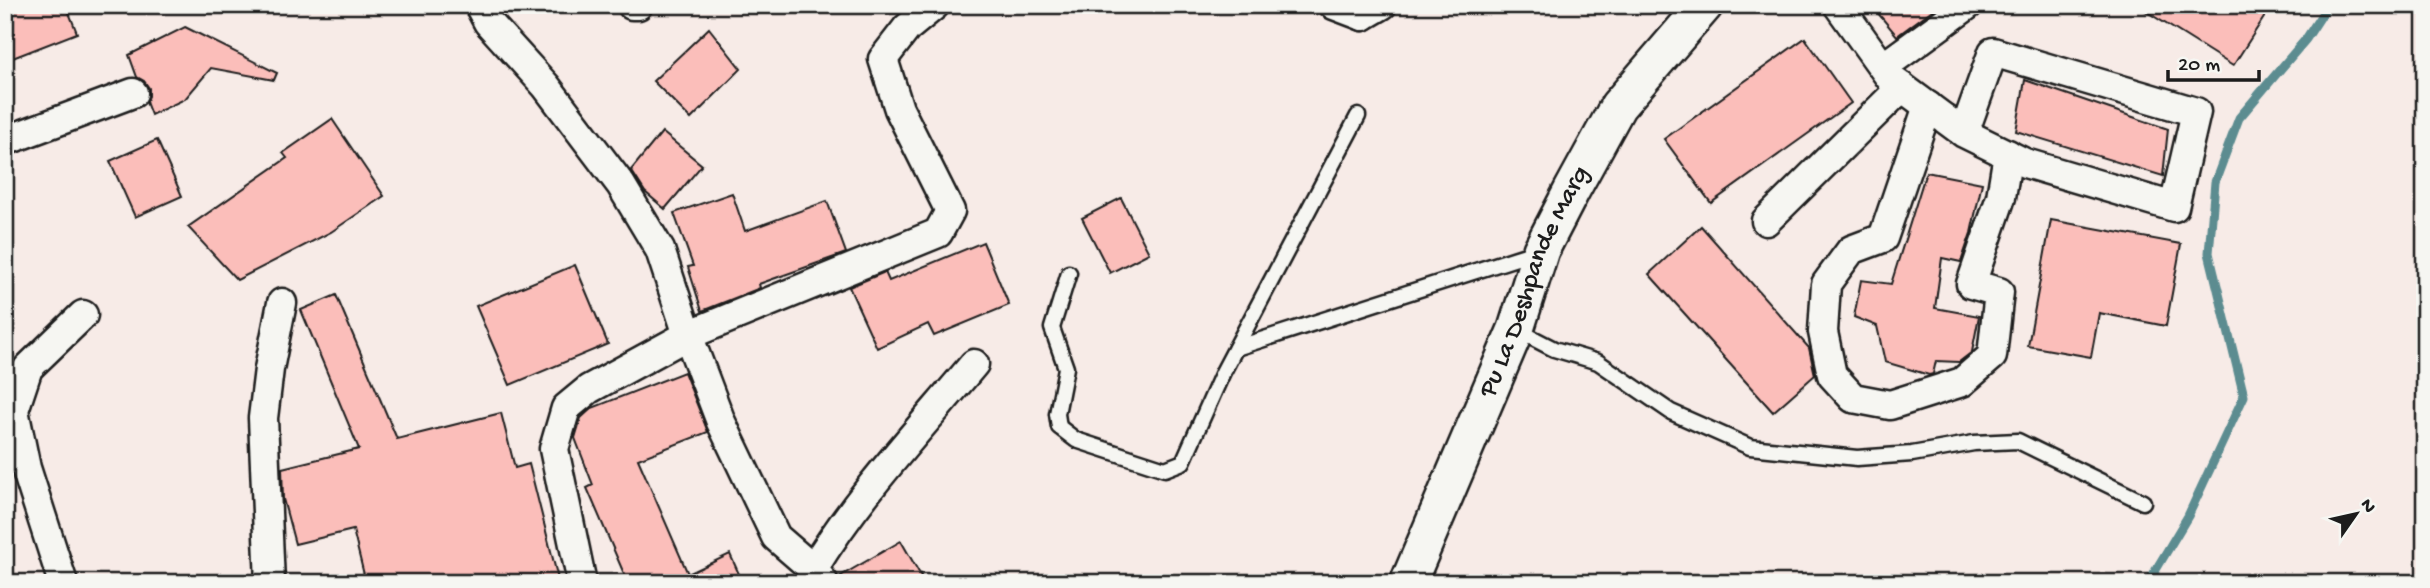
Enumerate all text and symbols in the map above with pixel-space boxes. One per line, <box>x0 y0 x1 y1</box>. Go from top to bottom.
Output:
scale bar <box>2168 38 2258 82</box>
text: 20 m <box>2178 54 2220 79</box>
street label: Pu La Deshpande Marg <box>1473 161 1597 403</box>
north arrow <box>2322 480 2392 550</box>
text: N <box>2354 495 2380 518</box>

